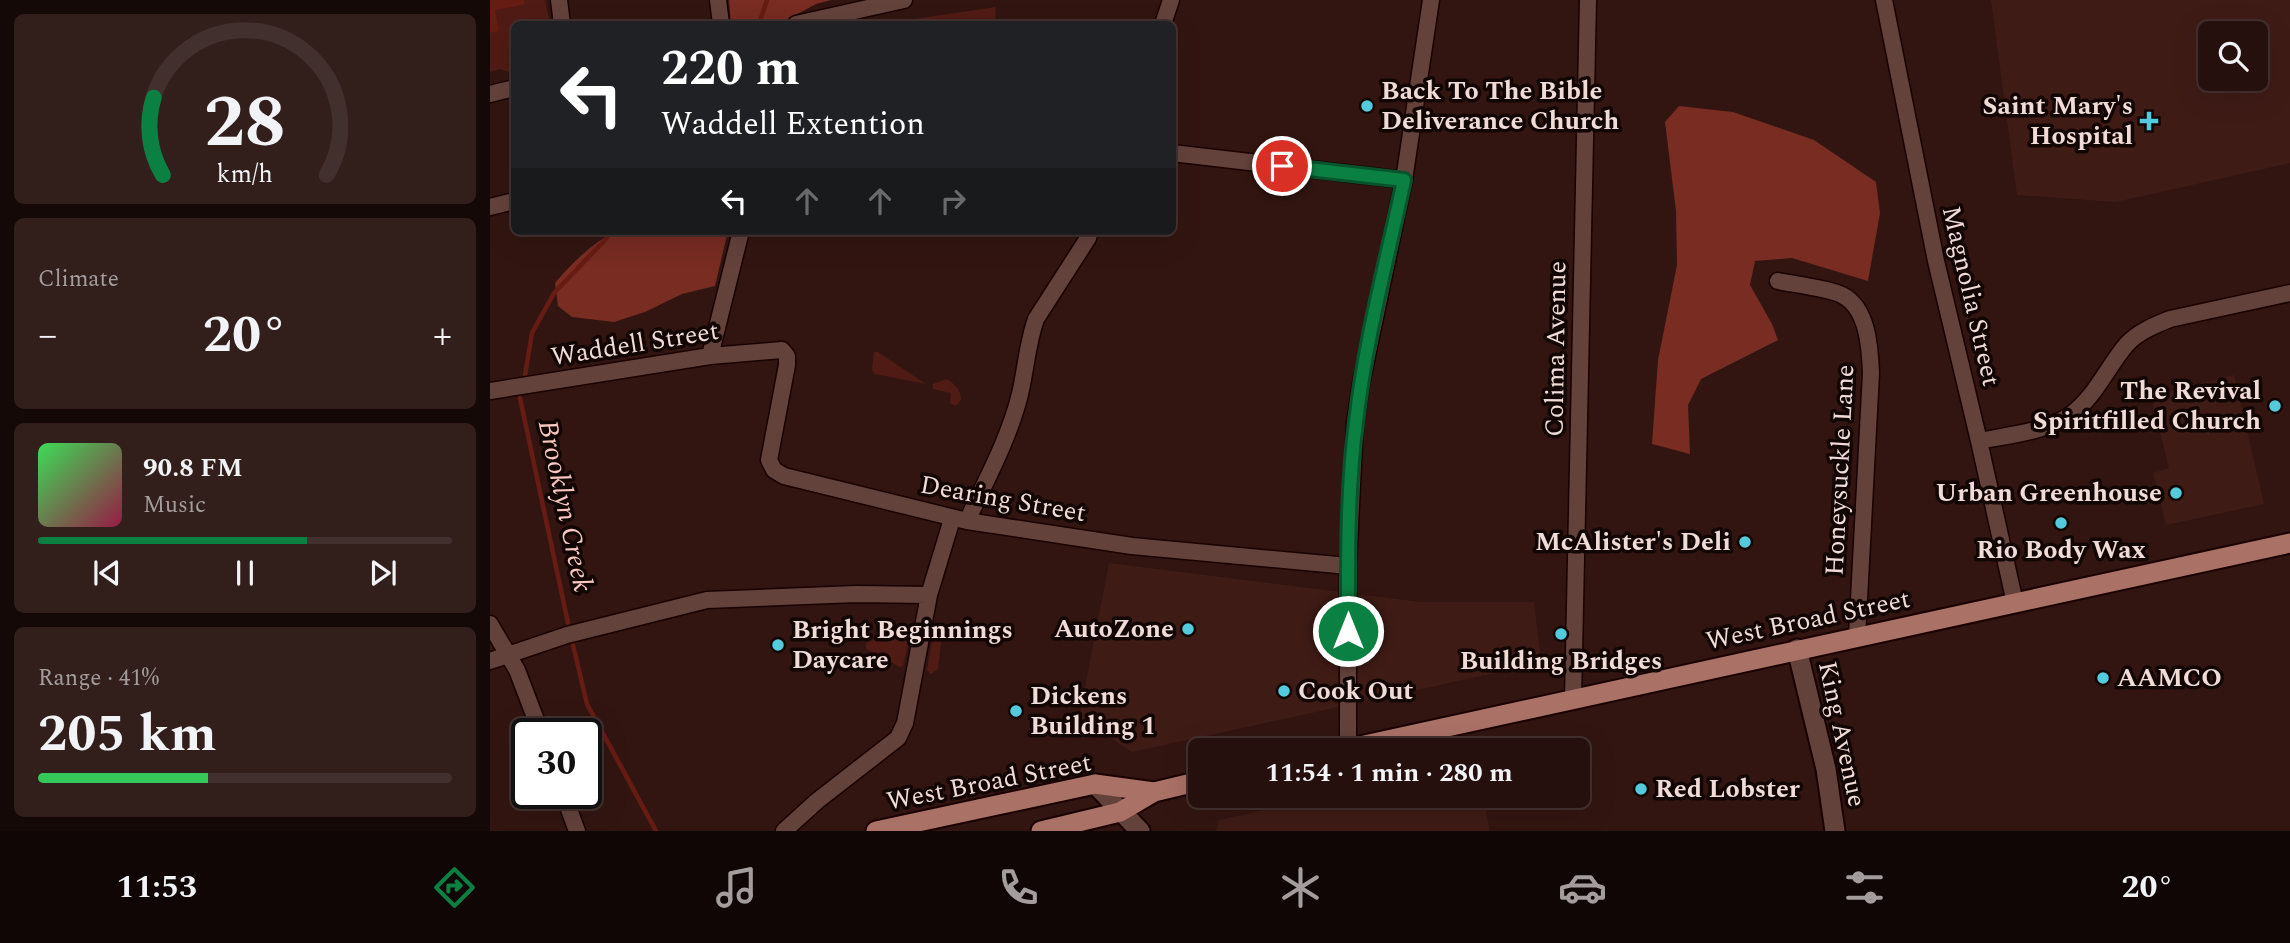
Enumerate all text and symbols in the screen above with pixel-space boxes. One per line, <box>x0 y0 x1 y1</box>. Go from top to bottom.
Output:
map controls <box>2198 21 2268 91</box>
button: search <box>2198 21 2268 91</box>
text: 220 m <box>661 32 800 107</box>
icon: left <box>546 49 637 140</box>
text: 28 <box>204 69 286 180</box>
place label: Back To The Bible Deliverance Church <box>1381 71 1619 141</box>
place label: Saint Mary's Hospital <box>1982 86 2133 156</box>
marker: Back To The Bible Deliverance Church <box>1359 98 1375 114</box>
text: Waddell Extention <box>661 100 925 149</box>
marker: Saint Mary's Hospital <box>2139 111 2159 131</box>
pin <box>1252 136 1312 196</box>
icon: arrive <box>1263 147 1301 185</box>
text: km/h <box>217 156 273 194</box>
icon: left <box>715 182 753 220</box>
icon: ahead <box>788 182 826 220</box>
icon: ahead <box>861 182 899 220</box>
icon: right <box>934 182 972 220</box>
street label: Magnolia Street <box>1931 202 2011 390</box>
street label: Colima Avenue <box>1534 261 1578 437</box>
text: Climate <box>38 262 119 297</box>
text: 20° <box>203 296 287 375</box>
text: − <box>38 307 57 365</box>
text: + <box>433 307 452 365</box>
street label: Waddell Street <box>548 311 722 377</box>
street label: Honeysuckle Lane <box>1814 363 1866 577</box>
place label: The Revival Spiritfilled Church <box>2033 371 2261 441</box>
marker: The Revival Spiritfilled Church <box>2267 398 2283 414</box>
water label: Brooklyn Creek <box>526 416 604 596</box>
text: 90.8 FM <box>143 448 243 488</box>
street label: Dearing Street <box>917 465 1089 533</box>
place label: Urban Greenhouse <box>1935 473 2162 513</box>
marker: Urban Greenhouse <box>2168 485 2184 501</box>
text: Music <box>143 488 206 523</box>
marker: Rio Body Wax <box>2053 515 2069 531</box>
place label: McAlister's Deli <box>1535 522 1731 562</box>
place label: Rio Body Wax <box>1976 530 2146 570</box>
marker: McAlister's Deli <box>1737 534 1753 550</box>
icon: previous <box>88 554 126 592</box>
icon: pause <box>226 554 264 592</box>
icon: next <box>364 554 402 592</box>
street label: West Broad Street <box>1702 579 1914 661</box>
position arrow <box>1311 594 1385 668</box>
place label: AutoZone <box>1054 609 1174 649</box>
place label: Bright Beginnings Daycare <box>792 610 1013 680</box>
marker: AutoZone <box>1180 621 1196 637</box>
marker: Building Bridges <box>1553 626 1569 642</box>
marker: Bright Beginnings Daycare <box>770 637 786 653</box>
place label: Building Bridges <box>1460 641 1662 681</box>
street label: King Avenue <box>1807 657 1877 811</box>
place label: AAMCO <box>2117 658 2222 698</box>
text: Range · 41% <box>38 661 159 696</box>
marker: AAMCO <box>2095 670 2111 686</box>
place label: Cook Out <box>1298 671 1413 711</box>
place label: Dickens Building 1 <box>1030 676 1156 746</box>
marker: Cook Out <box>1276 683 1292 699</box>
text: 205 km <box>38 695 217 774</box>
marker: Dickens Building 1 <box>1008 703 1024 719</box>
speed limit sign: 30 <box>511 718 602 809</box>
street label: West Broad Street <box>883 743 1095 821</box>
text: 11:54 · 1 min · 280 m <box>1265 753 1513 793</box>
place label: Red Lobster <box>1655 769 1801 809</box>
marker: Red Lobster <box>1633 781 1649 797</box>
text: 11:53 <box>116 863 197 912</box>
icon: directions <box>430 863 479 912</box>
icon: music <box>712 863 761 912</box>
icon: phone <box>994 863 1043 912</box>
icon: climate <box>1276 863 1325 912</box>
icon: car <box>1558 863 1607 912</box>
icon: filters <box>1840 863 1889 912</box>
text: 20° <box>2122 863 2173 912</box>

